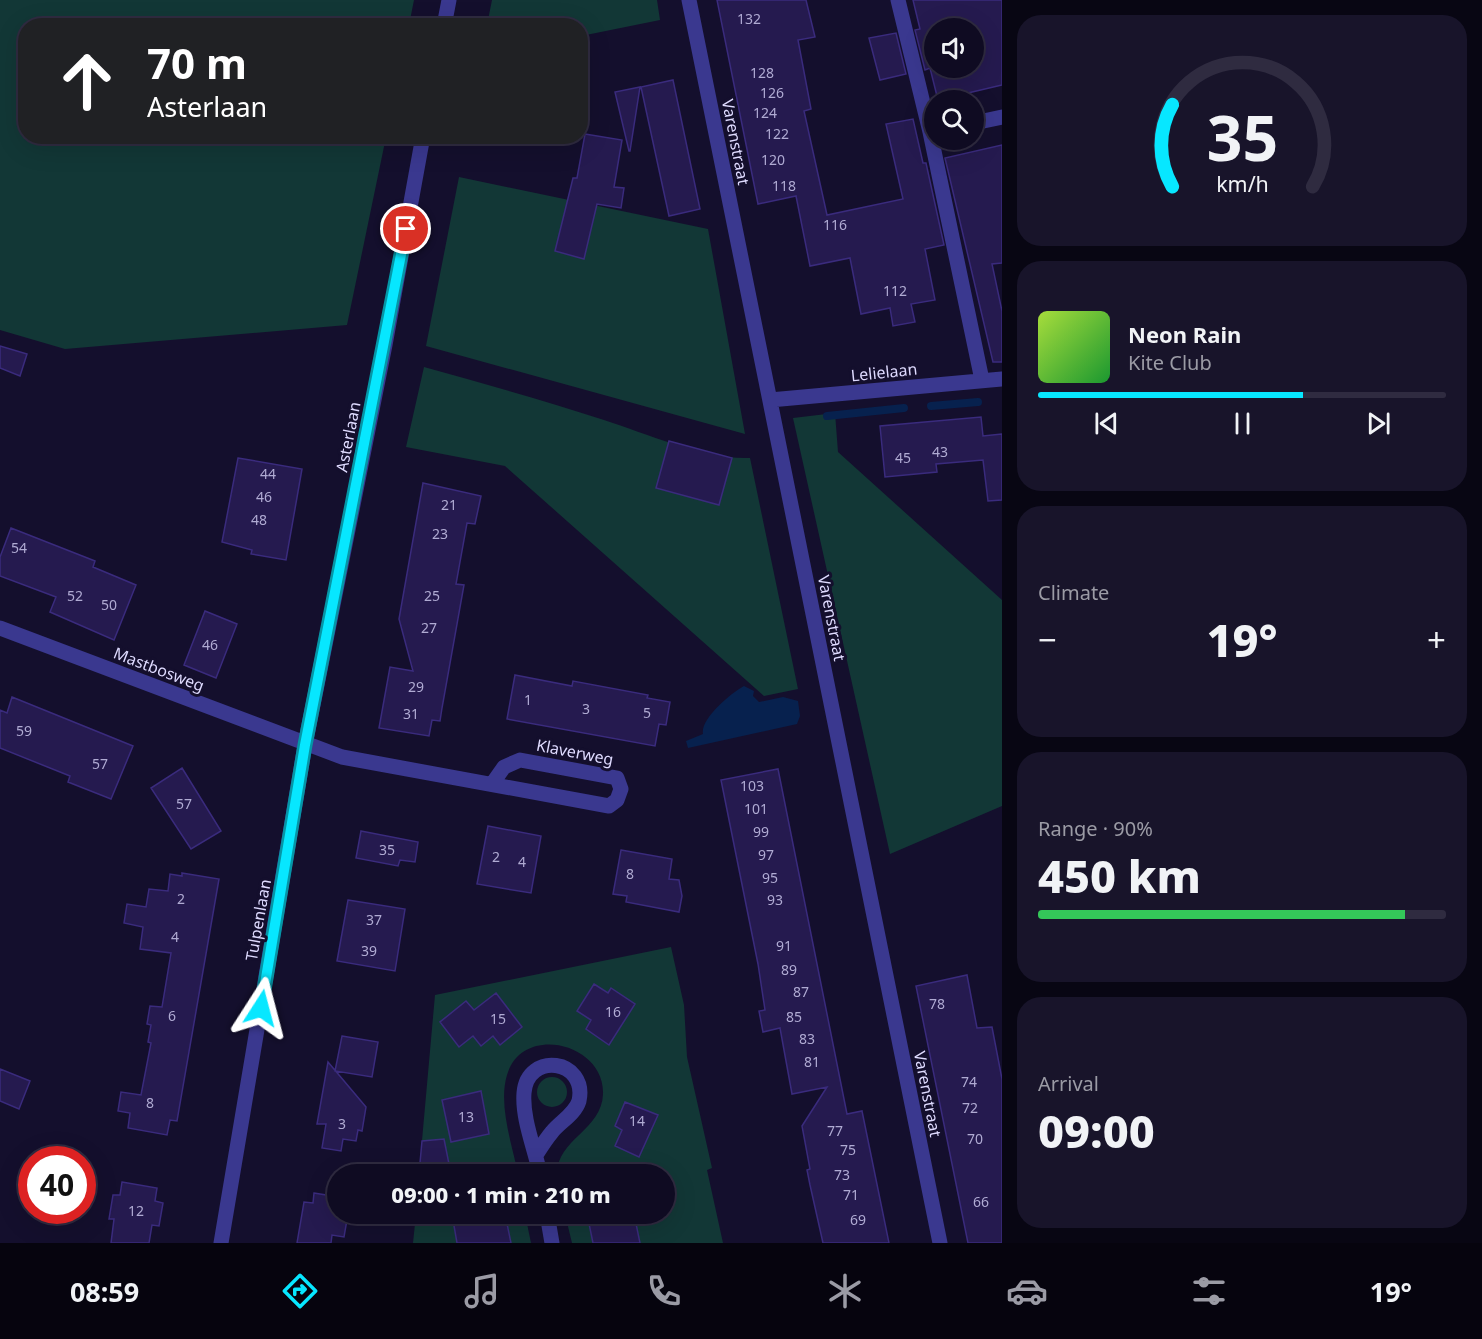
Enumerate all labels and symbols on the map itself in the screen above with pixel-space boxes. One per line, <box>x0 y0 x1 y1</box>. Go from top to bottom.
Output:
house number: 132 <box>737 9 761 28</box>
house number: 128 <box>750 63 774 82</box>
house number: 126 <box>760 83 784 102</box>
street label: Varenstraat <box>717 97 755 187</box>
house number: 124 <box>753 103 777 122</box>
house number: 122 <box>765 124 789 143</box>
house number: 120 <box>761 150 785 169</box>
house number: 118 <box>772 176 796 195</box>
pin <box>380 203 431 254</box>
house number: 116 <box>823 215 847 234</box>
house number: 112 <box>883 281 907 300</box>
street label: Lelielaan <box>850 358 918 386</box>
street label: Asterlaan <box>330 400 366 474</box>
house number: 43 <box>932 442 948 461</box>
house number: 45 <box>895 448 911 467</box>
house number: 44 <box>260 464 276 483</box>
house number: 46 <box>256 487 272 506</box>
house number: 21 <box>441 495 457 514</box>
house number: 48 <box>251 510 267 529</box>
house number: 23 <box>432 524 448 543</box>
house number: 54 <box>11 538 27 557</box>
street label: Varenstraat <box>813 573 851 663</box>
house number: 52 <box>67 586 83 605</box>
house number: 25 <box>424 586 440 605</box>
house number: 50 <box>101 595 117 614</box>
house number: 27 <box>421 618 437 637</box>
house number: 46 <box>202 635 218 654</box>
street label: Mastbosweg <box>110 642 208 696</box>
house number: 29 <box>408 677 424 696</box>
house number: 1 <box>524 690 532 709</box>
house number: 3 <box>582 699 590 718</box>
house number: 5 <box>643 703 651 722</box>
house number: 31 <box>403 704 419 723</box>
house number: 59 <box>16 721 32 740</box>
street label: Klaverweg <box>535 734 615 770</box>
house number: 57 <box>92 754 108 773</box>
house number: 103 <box>740 776 764 795</box>
house number: 57 <box>176 794 192 813</box>
house number: 101 <box>744 799 768 818</box>
house number: 99 <box>753 822 769 841</box>
house number: 35 <box>379 840 395 859</box>
house number: 97 <box>758 845 774 864</box>
house number: 2 <box>492 847 500 866</box>
house number: 4 <box>518 852 526 871</box>
house number: 8 <box>626 864 634 883</box>
house number: 95 <box>762 868 778 887</box>
street label: Tulpenlaan <box>240 877 276 963</box>
house number: 2 <box>177 889 185 908</box>
house number: 93 <box>767 890 783 909</box>
house number: 37 <box>366 910 382 929</box>
house number: 4 <box>171 927 179 946</box>
house number: 91 <box>776 936 792 955</box>
house number: 39 <box>361 941 377 960</box>
house number: 89 <box>781 960 797 979</box>
position arrow <box>229 976 293 1040</box>
house number: 87 <box>793 982 809 1001</box>
house number: 78 <box>929 994 945 1013</box>
house number: 16 <box>605 1002 621 1021</box>
house number: 6 <box>168 1006 176 1025</box>
house number: 85 <box>786 1007 802 1026</box>
house number: 15 <box>490 1009 506 1028</box>
house number: 83 <box>799 1029 815 1048</box>
street label: Varenstraat <box>909 1049 947 1139</box>
house number: 81 <box>804 1052 820 1071</box>
house number: 74 <box>961 1072 977 1091</box>
house number: 8 <box>146 1093 154 1112</box>
house number: 72 <box>962 1098 978 1117</box>
house number: 13 <box>458 1107 474 1126</box>
house number: 14 <box>629 1111 645 1130</box>
house number: 3 <box>338 1114 346 1133</box>
house number: 77 <box>827 1121 843 1140</box>
house number: 70 <box>967 1129 983 1148</box>
house number: 75 <box>840 1140 856 1159</box>
speed limit sign: 40 <box>18 1146 96 1224</box>
house number: 73 <box>834 1165 850 1184</box>
house number: 71 <box>843 1185 859 1204</box>
house number: 66 <box>973 1192 989 1211</box>
house number: 12 <box>128 1201 144 1220</box>
house number: 69 <box>850 1210 866 1229</box>

